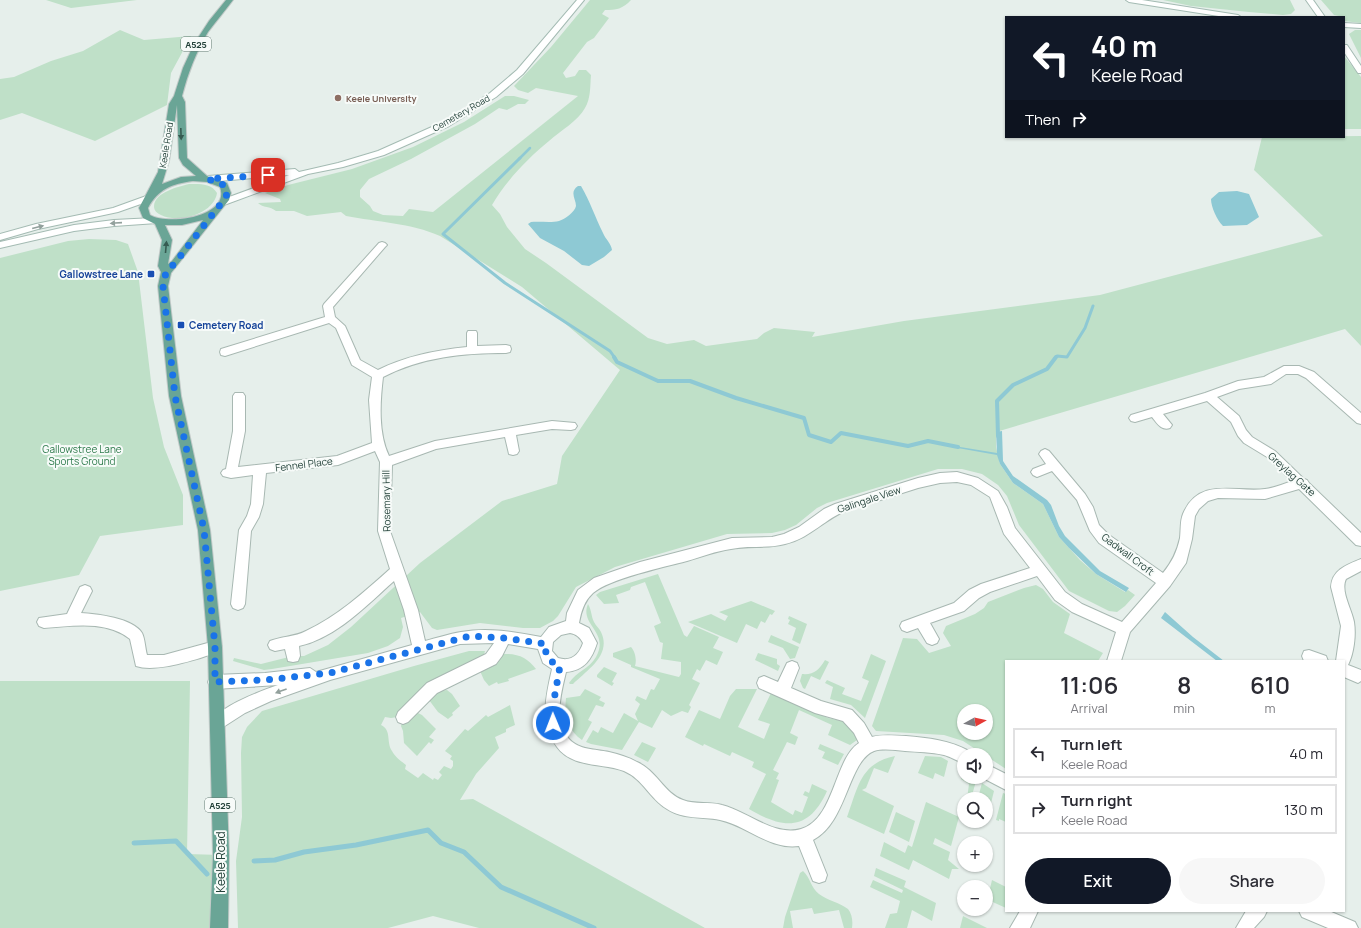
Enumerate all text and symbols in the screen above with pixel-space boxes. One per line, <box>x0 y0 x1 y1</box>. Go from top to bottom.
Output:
text: 40 m <box>1091 27 1157 65</box>
icon: left <box>1025 32 1077 84</box>
road number: A525 <box>181 37 211 51</box>
text: Keele Road <box>1091 63 1183 87</box>
street label: Cemetery Road <box>430 91 492 135</box>
place label: Keele University <box>346 92 417 105</box>
marker: Keele University <box>333 93 343 103</box>
icon: right <box>1068 108 1090 130</box>
text: Then <box>1025 109 1060 130</box>
street label: Keele Road <box>156 121 176 169</box>
one-way arrow <box>178 128 185 140</box>
pin <box>251 158 285 192</box>
icon: arrive <box>257 164 279 186</box>
one-way arrow <box>110 220 122 227</box>
one-way arrow <box>32 224 44 230</box>
one-way arrow <box>163 241 169 253</box>
place label: Gallowstree Lane <box>60 267 143 281</box>
marker: Gallowstree Lane <box>146 269 156 279</box>
place label: Cemetery Road <box>189 318 263 332</box>
marker: Cemetery Road <box>176 320 186 330</box>
park label: Gallowstree Lane Sports Ground <box>42 442 122 468</box>
street label: Greylag Gate <box>1265 449 1319 499</box>
street label: Fennel Place <box>274 454 334 474</box>
street label: Rosemary Hill <box>378 470 394 532</box>
street label: Galingale View <box>835 482 903 516</box>
street label: Gadwall Croft <box>1099 530 1157 578</box>
text: 11:06 <box>1060 668 1118 701</box>
text: 8 <box>1177 668 1191 701</box>
text: 610 <box>1250 668 1290 701</box>
one-way arrow <box>274 688 286 694</box>
text: Arrival <box>1071 699 1108 717</box>
text: min <box>1173 699 1195 717</box>
text: m <box>1265 699 1276 717</box>
position arrow <box>532 702 574 744</box>
north arrow <box>957 704 993 740</box>
map controls <box>957 704 993 916</box>
text: Turn left <box>1061 734 1123 755</box>
icon: left <box>1027 742 1049 764</box>
text: 40 m <box>1289 743 1323 764</box>
button: sound <box>957 748 993 784</box>
text: Keele Road <box>1061 755 1127 773</box>
text: Turn right <box>1061 790 1132 811</box>
button: search <box>957 792 993 828</box>
road number: A525 <box>205 798 235 812</box>
icon: right <box>1027 798 1049 820</box>
text: 130 m <box>1284 799 1323 820</box>
text: Keele Road <box>1061 811 1127 829</box>
street label: Keele Road <box>212 831 229 893</box>
button: + <box>957 836 993 872</box>
button: Exit <box>1025 858 1171 904</box>
button: Share <box>1179 858 1325 904</box>
button: − <box>957 880 993 916</box>

